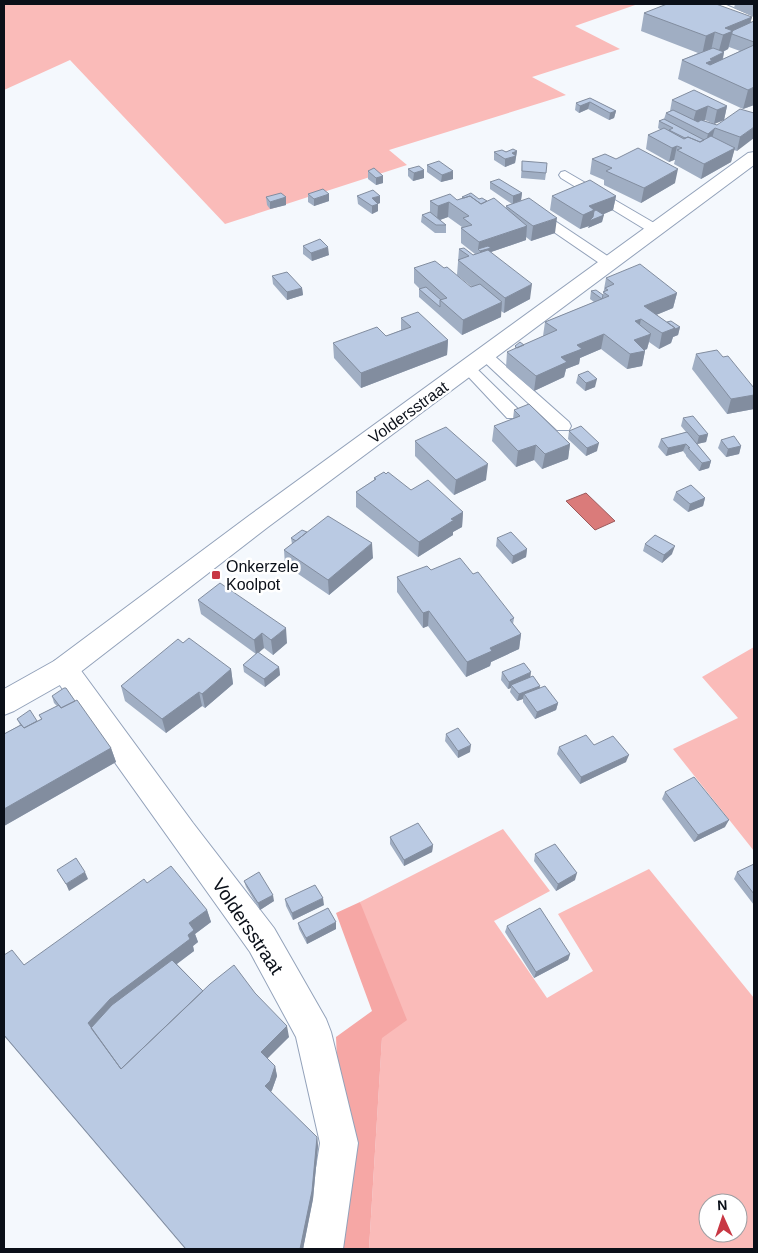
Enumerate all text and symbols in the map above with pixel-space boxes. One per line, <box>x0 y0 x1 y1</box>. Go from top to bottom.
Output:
street label: Voldersstraat <box>366 378 452 447</box>
place label: Onkerzele Koolpot <box>226 558 299 593</box>
marker: Onkerzele Koolpot <box>210 569 222 581</box>
street label: Voldersstraat <box>208 874 288 979</box>
north arrow <box>698 1193 748 1243</box>
text: N <box>717 1197 728 1213</box>

